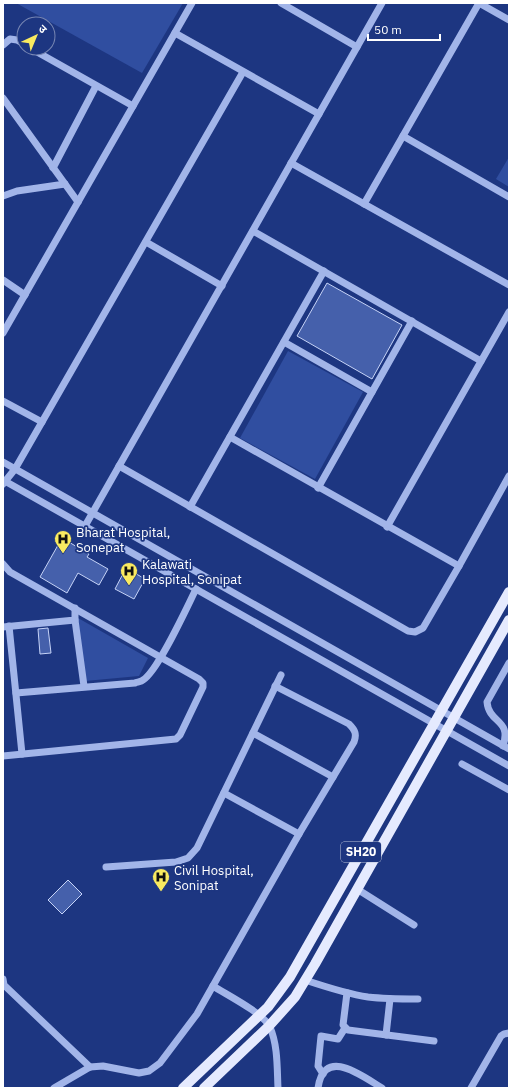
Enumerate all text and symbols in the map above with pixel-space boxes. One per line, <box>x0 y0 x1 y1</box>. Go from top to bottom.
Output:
north arrow <box>16 16 56 56</box>
scale bar <box>368 16 440 42</box>
text: उ <box>36 22 51 36</box>
text: 50 m <box>374 22 402 37</box>
place label: Bharat Hospital, Sonepat <box>76 524 170 556</box>
hospital icon: Bharat Hospital, Sonepat <box>53 529 73 554</box>
place label: Kalawati Hospital, Sonipat <box>142 556 242 588</box>
hospital icon: Kalawati Hospital, Sonipat <box>119 561 139 586</box>
road number: SH20 <box>341 842 381 862</box>
place label: Civil Hospital, Sonipat <box>174 862 254 894</box>
hospital icon: Civil Hospital, Sonipat <box>151 867 171 892</box>

